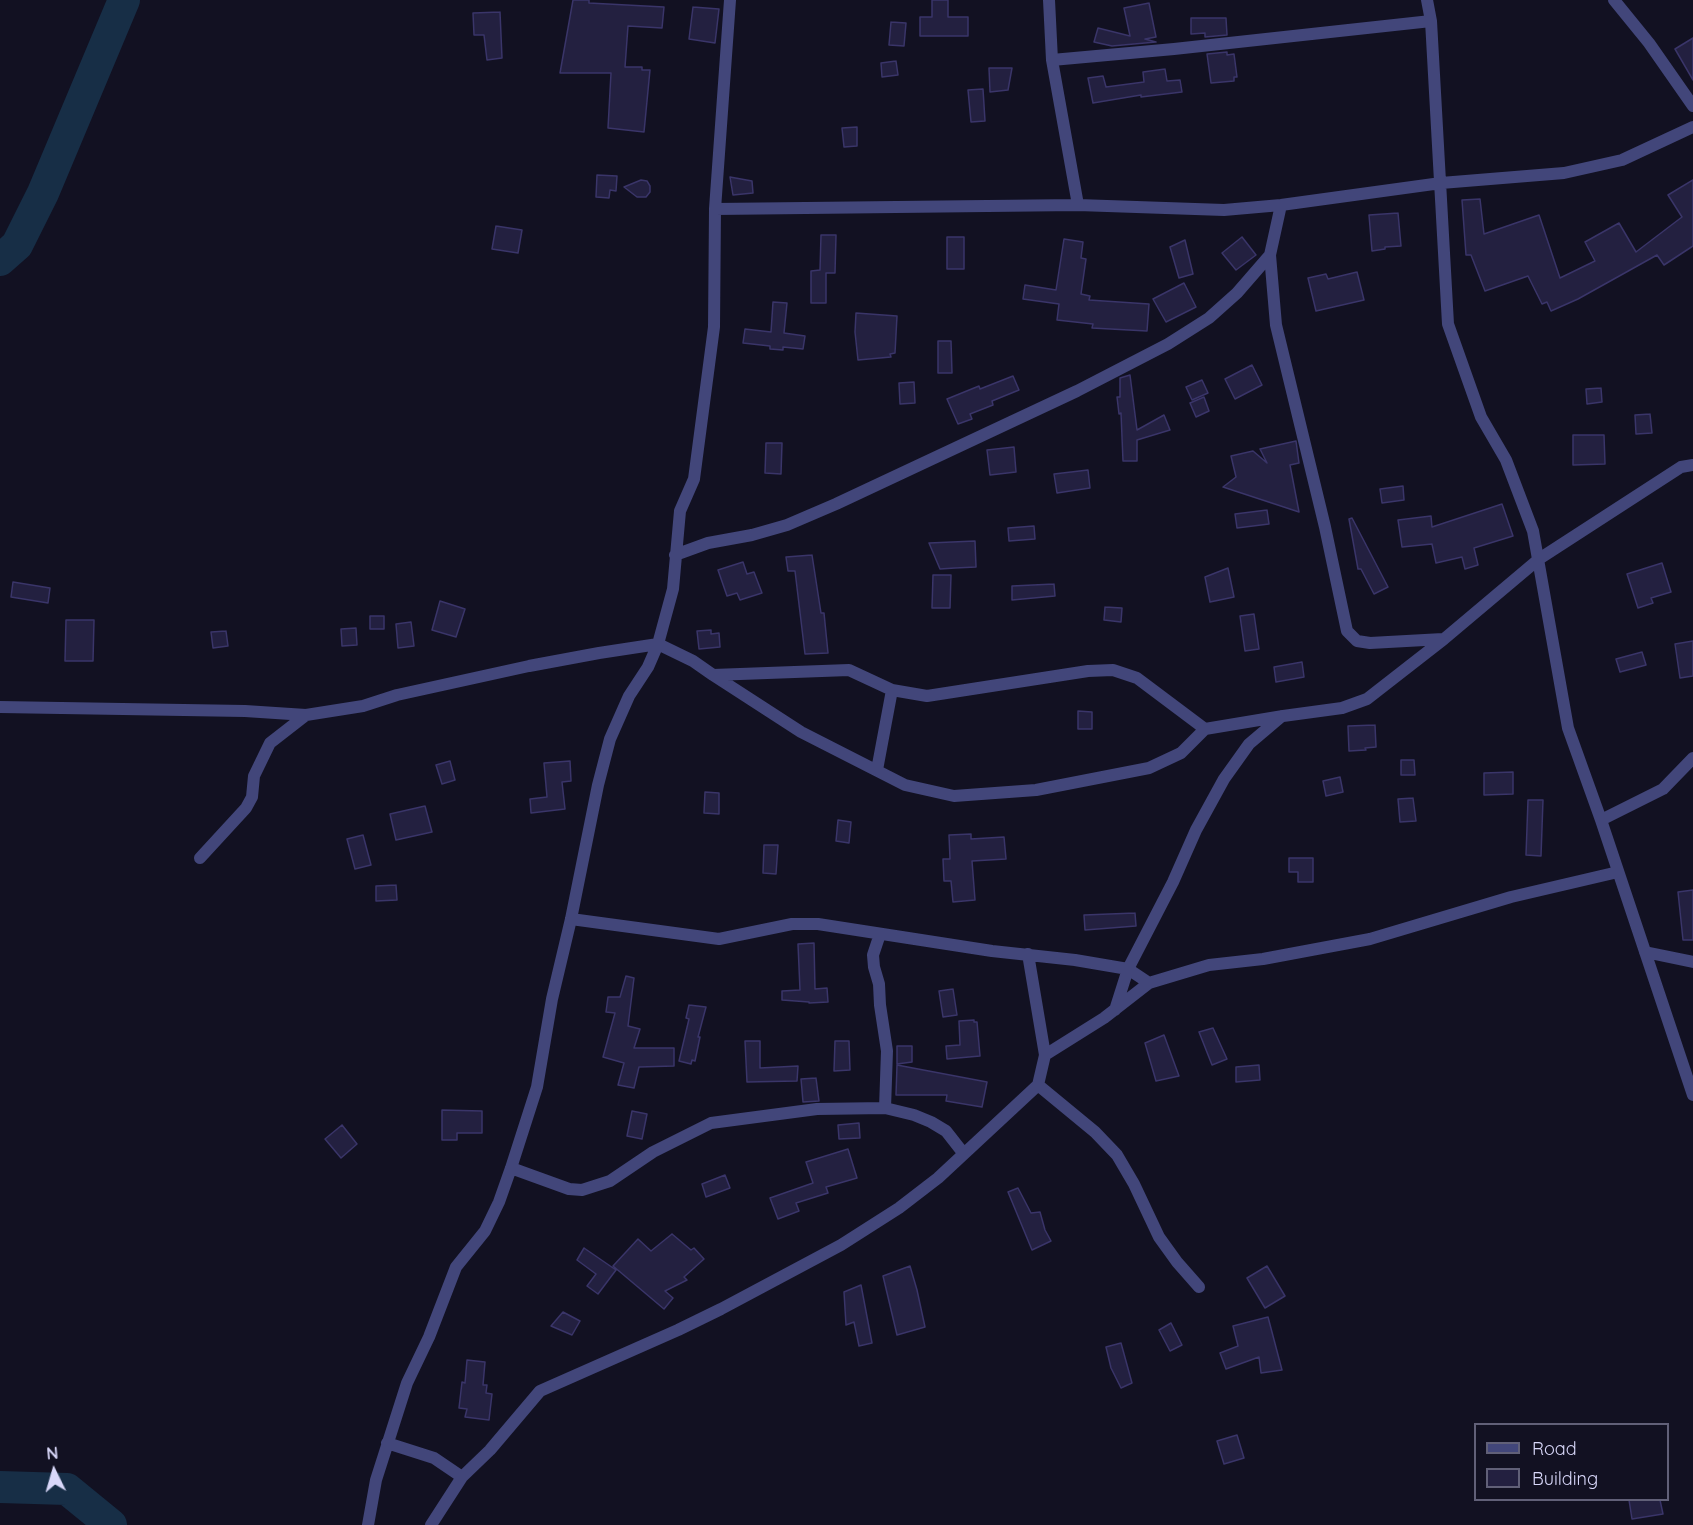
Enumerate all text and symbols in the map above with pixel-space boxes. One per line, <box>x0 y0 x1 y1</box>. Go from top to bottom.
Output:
legend <box>1474 1423 1669 1501</box>
text: Road <box>1532 1437 1577 1460</box>
north arrow <box>24 1441 84 1501</box>
text: N <box>46 1443 59 1464</box>
text: Building <box>1532 1467 1598 1490</box>

